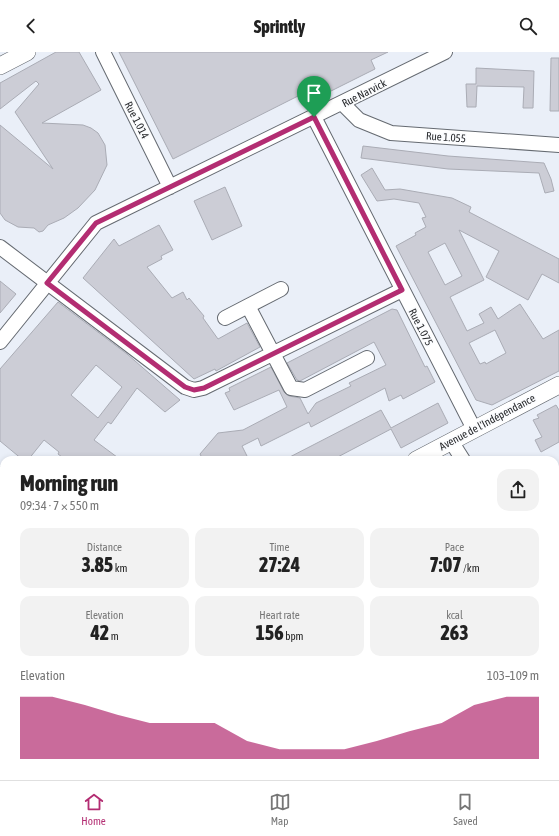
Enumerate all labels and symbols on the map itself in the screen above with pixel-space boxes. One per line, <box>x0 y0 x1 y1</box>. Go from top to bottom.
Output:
pin <box>297 76 331 117</box>
street label: Rue Narvick <box>340 77 388 109</box>
street label: Rue 1.014 <box>123 99 151 141</box>
street label: Rue 1.055 <box>426 130 466 144</box>
street label: Rue 1.075 <box>407 306 435 348</box>
street label: Avenue de l'Indépendance <box>437 392 537 452</box>

